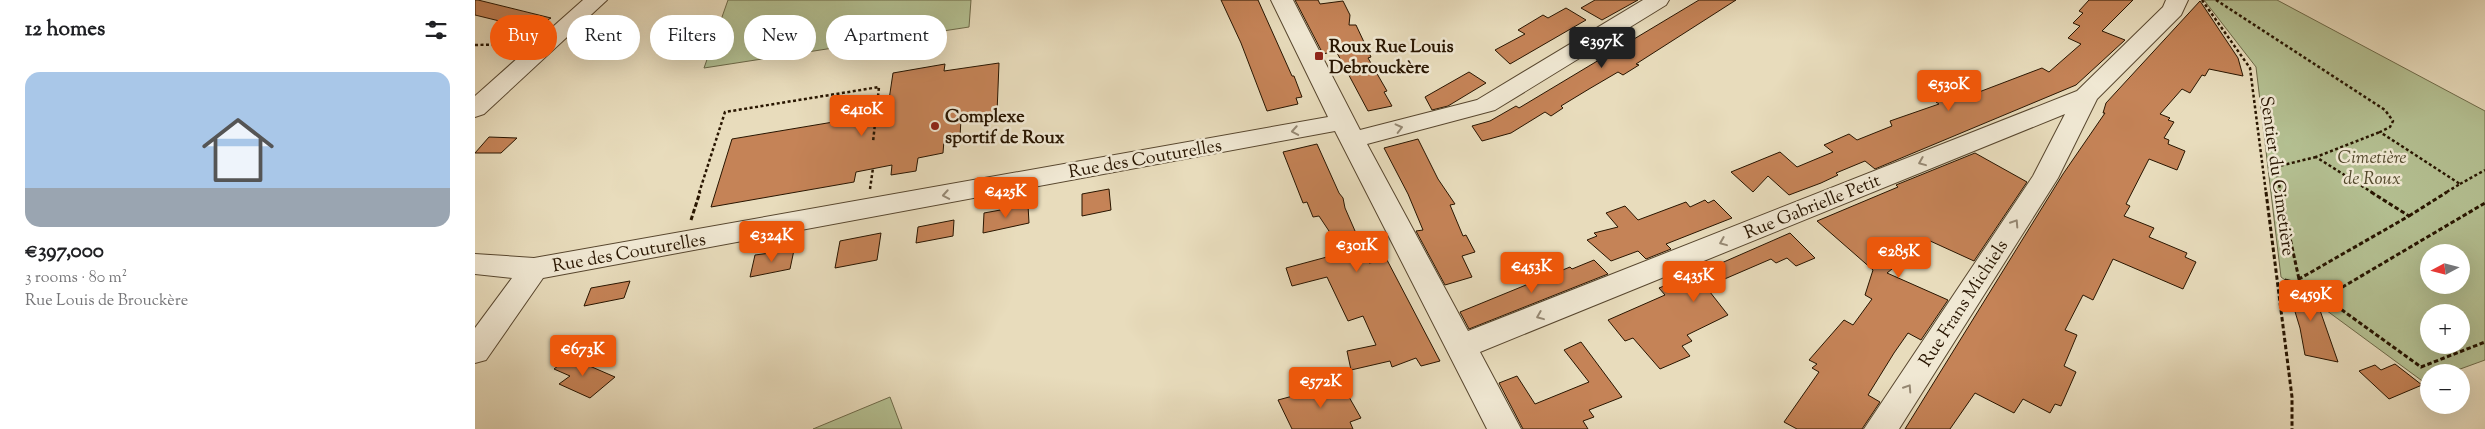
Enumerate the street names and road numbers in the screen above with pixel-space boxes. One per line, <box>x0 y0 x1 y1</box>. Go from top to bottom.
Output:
street label: Sentier du Cimetière <box>2252 95 2300 258</box>
street label: Rue des Couturelles <box>1067 134 1224 186</box>
street label: Rue Gabrielle Petit <box>1741 169 1885 247</box>
street label: Rue des Couturelles <box>551 228 708 280</box>
street label: Rue Frans Michiels <box>1914 235 2016 373</box>

